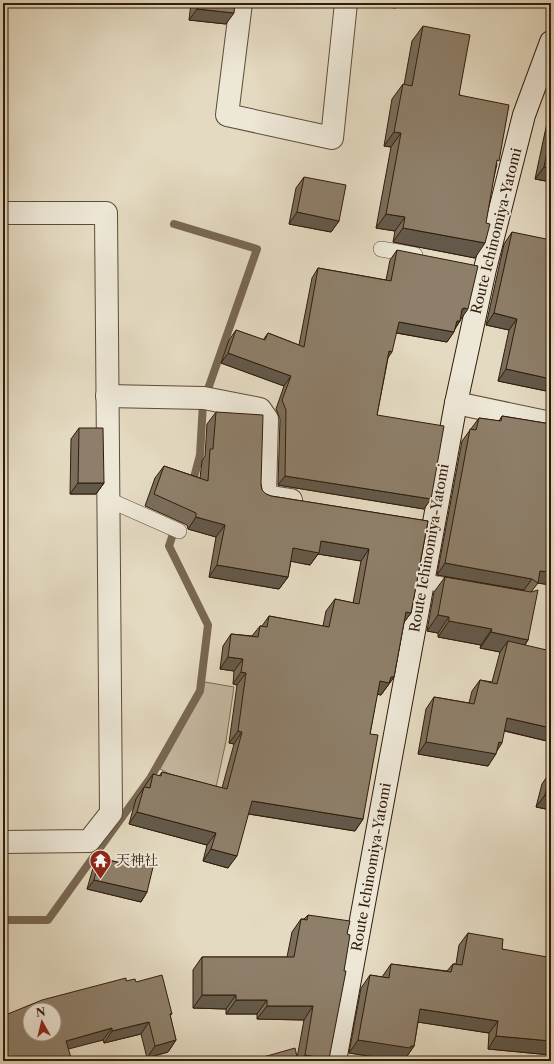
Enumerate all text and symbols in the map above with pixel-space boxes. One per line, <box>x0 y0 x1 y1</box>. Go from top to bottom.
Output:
street label: Route Ichinomiya-Yatomi <box>467 146 525 316</box>
street label: Route Ichinomiya-Yatomi <box>405 462 453 634</box>
street label: Route Ichinomiya-Yatomi <box>347 781 395 953</box>
temple icon: 天神社 <box>88 847 114 880</box>
place label: 天神社 <box>116 851 158 869</box>
north arrow <box>22 1002 62 1042</box>
text: N <box>35 1004 47 1020</box>

